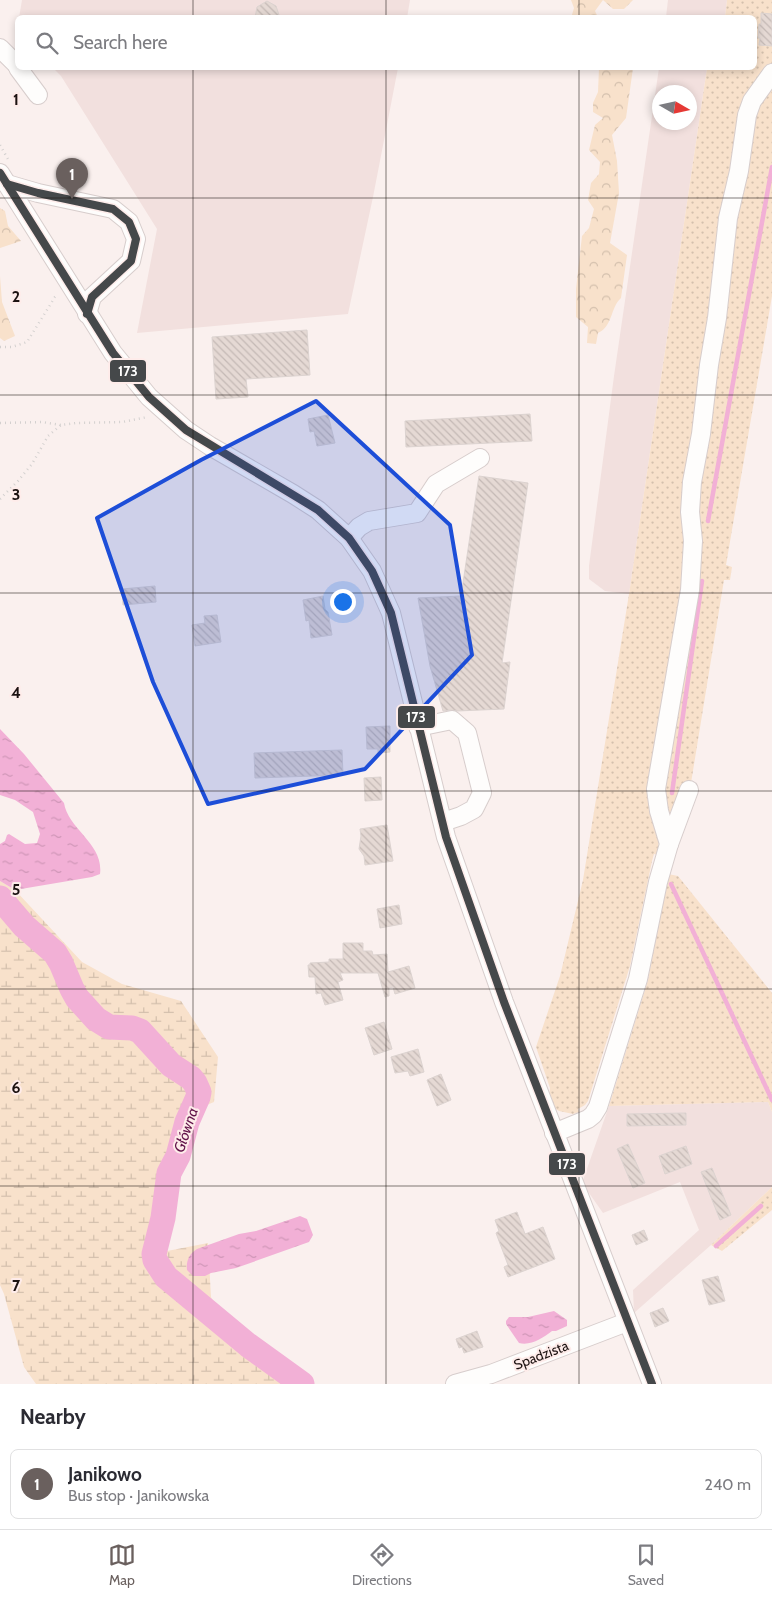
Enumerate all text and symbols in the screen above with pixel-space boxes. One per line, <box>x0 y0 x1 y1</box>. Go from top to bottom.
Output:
search box <box>15 15 757 70</box>
icon: search <box>33 29 61 57</box>
text: Search here <box>73 31 167 54</box>
north arrow <box>652 85 697 130</box>
text: 1 <box>13 90 19 109</box>
pin: 1 <box>56 158 88 199</box>
text: 2 <box>12 287 20 306</box>
line badge: 173 <box>109 359 147 383</box>
text: 173 <box>118 362 138 380</box>
text: 3 <box>12 485 20 504</box>
your location <box>330 589 356 615</box>
text: 4 <box>11 683 21 702</box>
line badge: 173 <box>397 705 436 729</box>
text: 173 <box>406 708 426 726</box>
text: 5 <box>12 880 20 899</box>
text: 6 <box>12 1078 21 1097</box>
water label: Główna <box>170 1105 202 1155</box>
line badge: 173 <box>548 1152 586 1176</box>
text: 173 <box>557 1155 577 1173</box>
text: 7 <box>12 1276 21 1295</box>
street label: Spadzista <box>511 1336 571 1374</box>
text: Nearby <box>20 1404 86 1429</box>
text: Janikowo <box>68 1463 142 1486</box>
text: 1 <box>34 1475 40 1494</box>
text: 240 m <box>705 1475 751 1494</box>
text: Bus stop · Janikowska <box>68 1486 209 1505</box>
tab: Map <box>108 1541 136 1589</box>
tab: Directions <box>352 1541 412 1589</box>
tab: Saved <box>628 1541 664 1589</box>

